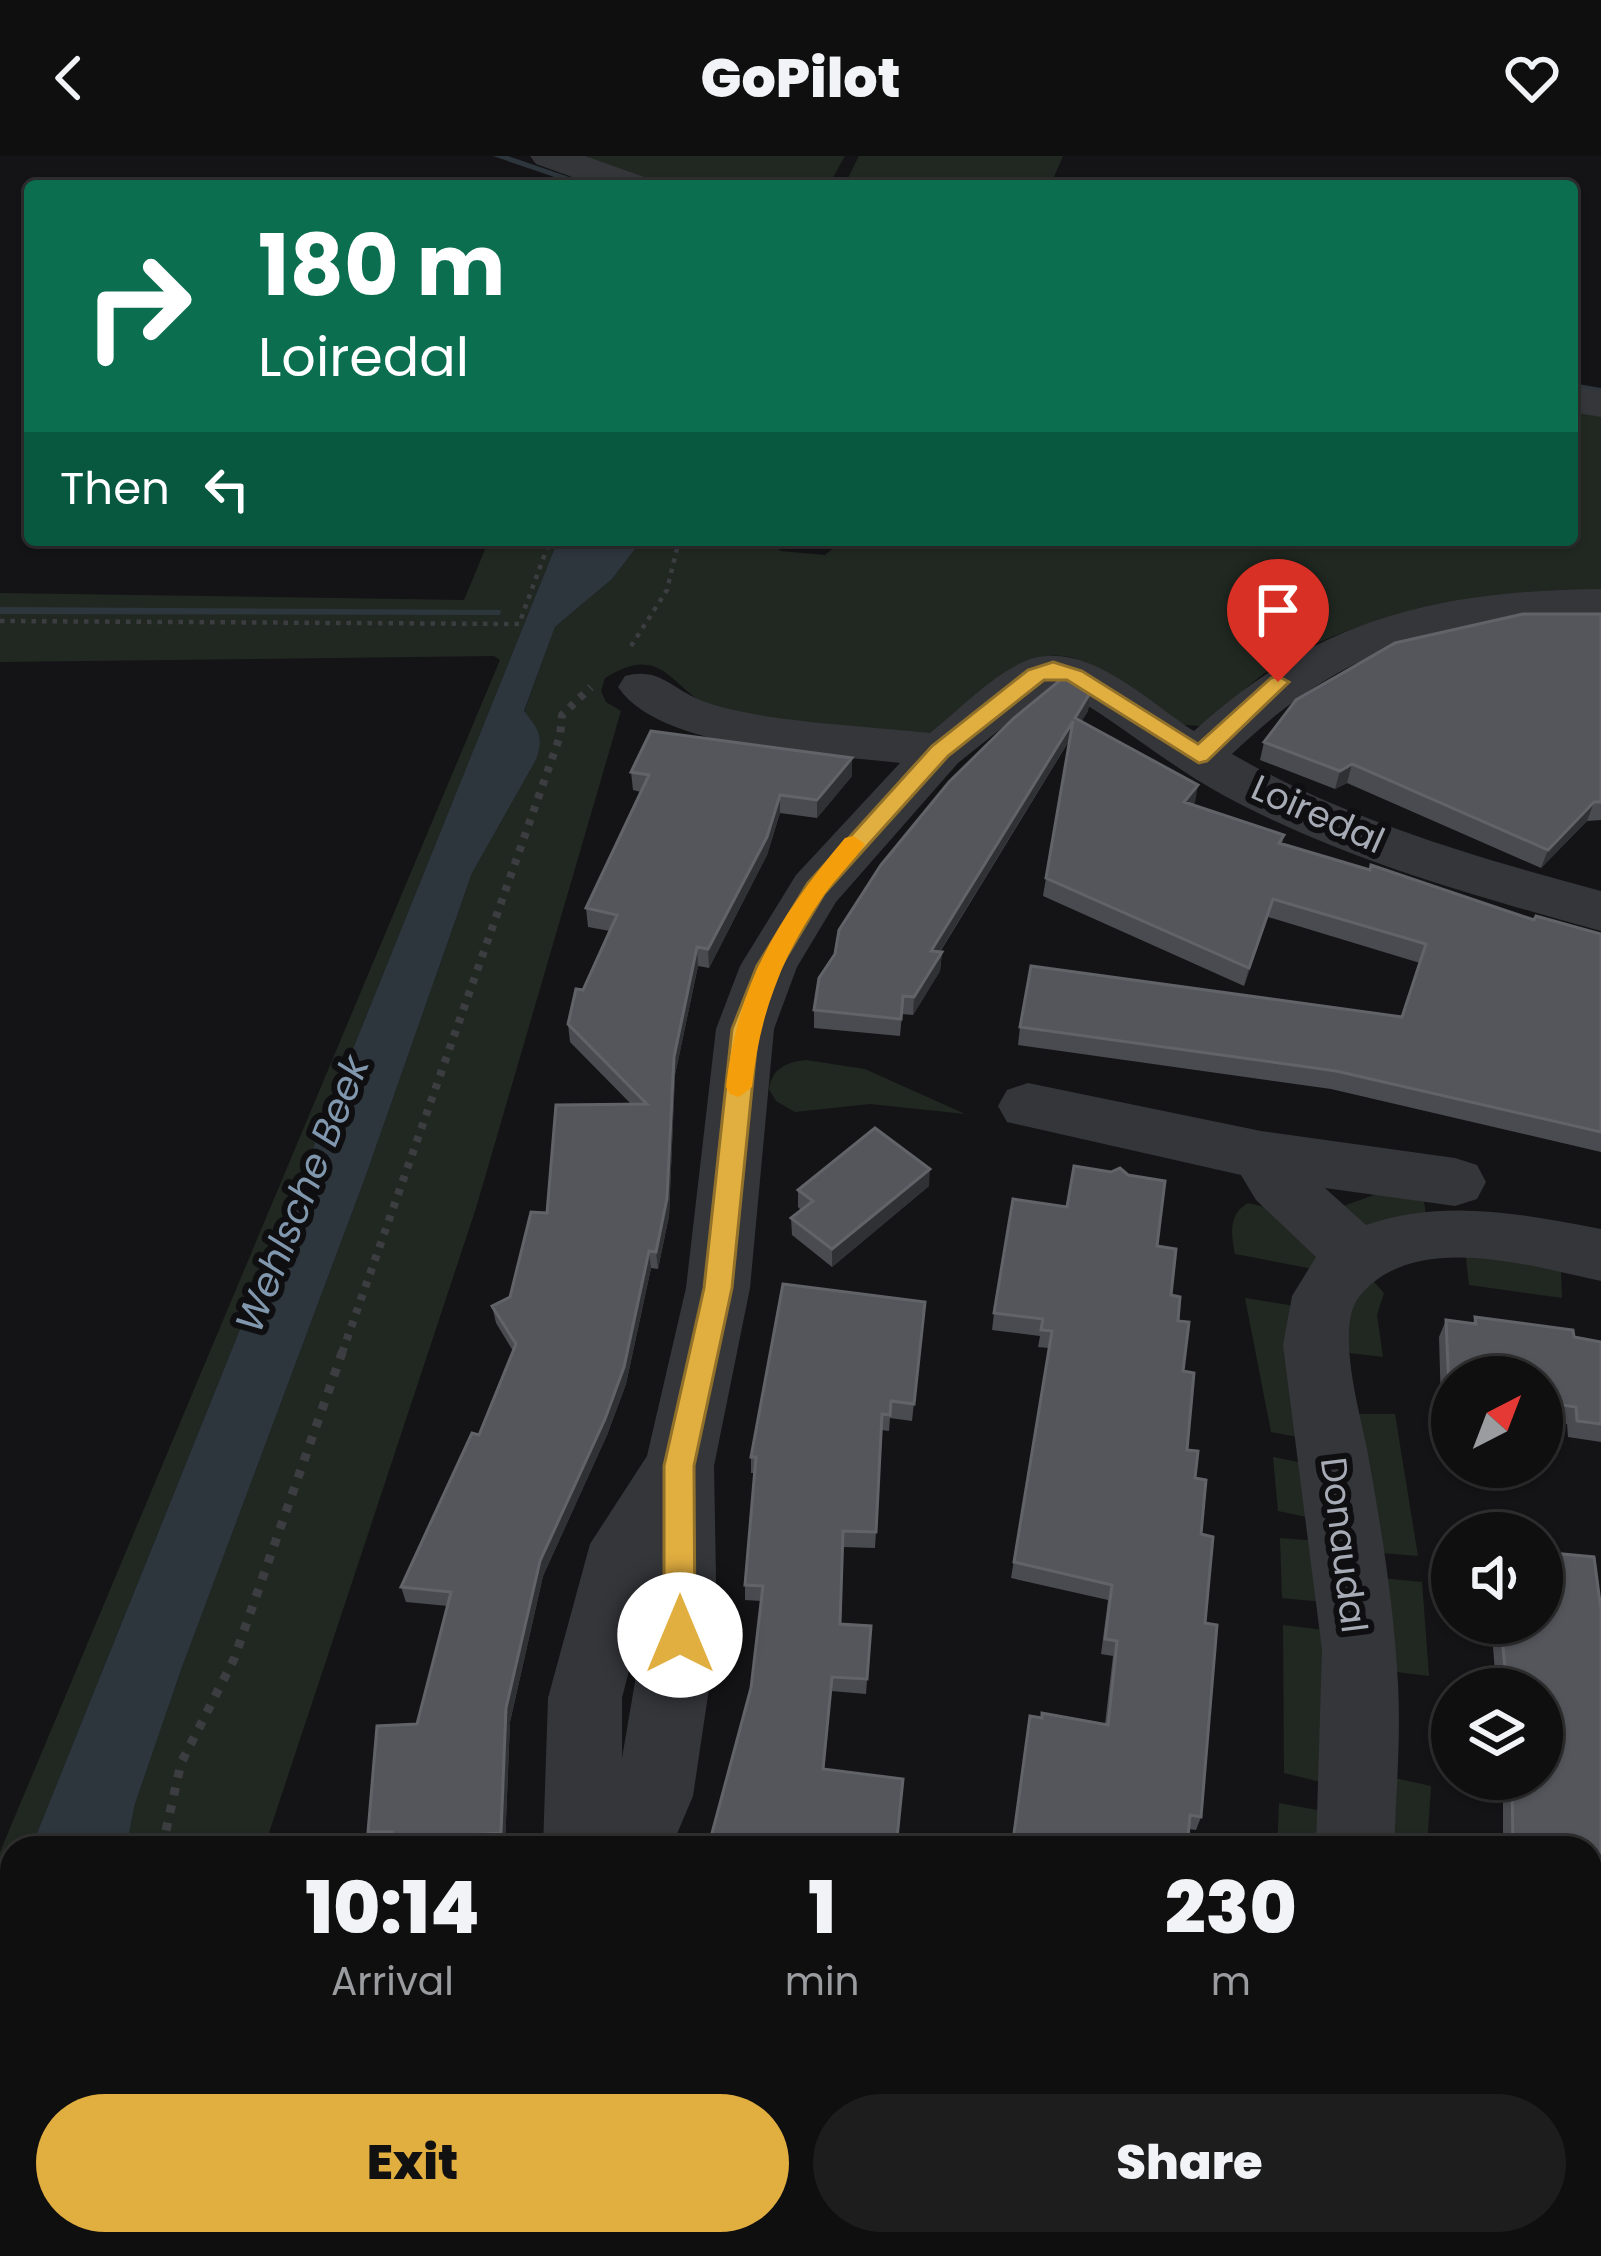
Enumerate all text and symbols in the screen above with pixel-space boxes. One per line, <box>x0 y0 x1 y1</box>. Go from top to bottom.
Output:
text: GoPilot <box>701 40 900 116</box>
icon: back <box>36 45 102 111</box>
icon: heart <box>1499 45 1565 111</box>
text: 180 m <box>258 207 506 324</box>
icon: right <box>60 228 216 384</box>
text: Loiredal <box>258 319 469 395</box>
icon: left <box>194 456 260 522</box>
text: Then <box>60 457 170 520</box>
pin <box>1227 559 1329 682</box>
icon: arrive <box>1245 577 1311 643</box>
street label: Loiredal <box>1243 762 1393 866</box>
water label: Wehlsche Beek <box>221 1046 383 1341</box>
north arrow <box>1431 1356 1563 1488</box>
map controls <box>1431 1356 1563 1800</box>
street label: Donaudal <box>1308 1454 1380 1636</box>
button: sound <box>1431 1512 1563 1644</box>
position arrow <box>617 1572 743 1698</box>
button: layers <box>1431 1668 1563 1800</box>
text: 10:14 <box>305 1857 480 1958</box>
text: 1 <box>808 1857 836 1958</box>
text: 230 <box>1165 1857 1297 1958</box>
text: Arrival <box>331 1954 454 2009</box>
text: min <box>785 1954 860 2009</box>
text: m <box>1211 1954 1251 2009</box>
button: Exit <box>36 2094 789 2232</box>
button: Share <box>813 2094 1566 2232</box>

